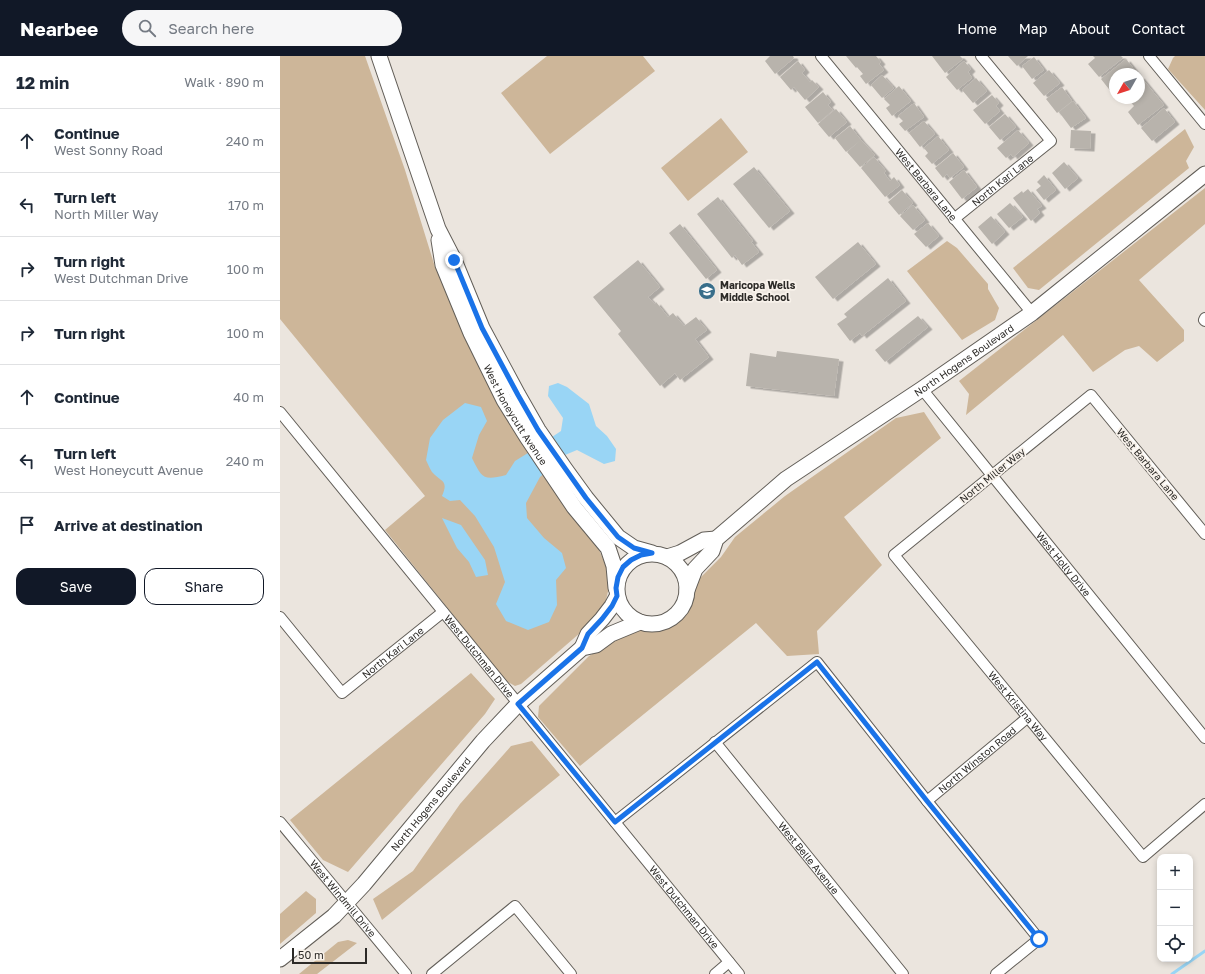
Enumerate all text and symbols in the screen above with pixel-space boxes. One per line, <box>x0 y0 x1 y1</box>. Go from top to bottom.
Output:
search box <box>122 10 402 46</box>
text: Nearbee <box>20 17 98 40</box>
icon: search <box>136 17 158 39</box>
text: Search here <box>168 19 254 37</box>
text: Home <box>957 20 997 37</box>
text: Map <box>1019 20 1047 37</box>
text: About <box>1069 20 1110 37</box>
text: Contact <box>1132 20 1185 37</box>
north arrow <box>1109 68 1145 104</box>
text: 12 min <box>16 72 69 93</box>
text: Walk · 890 m <box>184 74 264 90</box>
text: Continue <box>54 124 120 142</box>
icon: ahead <box>16 130 38 152</box>
text: 240 m <box>226 133 264 149</box>
text: West Sonny Road <box>54 142 163 158</box>
street label: West Barbara Lane <box>893 146 960 223</box>
street label: North Kari Lane <box>969 152 1036 208</box>
text: Turn left <box>54 188 116 206</box>
icon: left <box>16 194 38 216</box>
text: 170 m <box>228 197 264 213</box>
text: North Miller Way <box>54 206 159 222</box>
route end <box>445 251 463 269</box>
text: Turn right <box>54 252 125 270</box>
icon: right <box>16 258 38 280</box>
text: 100 m <box>227 261 264 277</box>
text: West Dutchman Drive <box>54 270 188 286</box>
place label: Maricopa Wells Middle School <box>720 279 796 303</box>
school or university icon: Maricopa Wells Middle School <box>697 281 717 301</box>
icon: right <box>16 322 38 344</box>
street label: North Hogens Boulevard <box>912 322 1016 399</box>
text: Turn right <box>54 324 125 342</box>
text: 100 m <box>227 325 264 341</box>
street label: West Honeycutt Avenue <box>481 362 550 467</box>
icon: ahead <box>16 386 38 408</box>
text: Continue <box>54 388 120 406</box>
text: 40 m <box>233 389 264 405</box>
street label: West Barbara Lane <box>1114 426 1182 503</box>
text: Turn left <box>54 444 116 462</box>
street label: North Miller Way <box>957 445 1027 505</box>
icon: left <box>16 450 38 472</box>
text: 240 m <box>226 453 264 469</box>
text: West Honeycutt Avenue <box>54 462 203 478</box>
icon: arrive <box>16 514 38 536</box>
text: Arrive at destination <box>54 516 203 534</box>
street label: West Holly Drive <box>1034 529 1094 599</box>
button: Save <box>16 568 136 605</box>
button: Share <box>144 568 264 605</box>
street label: West Dutchman Drive <box>442 612 517 700</box>
street label: North Kari Lane <box>359 624 426 681</box>
street label: West Kristina Way <box>986 668 1051 743</box>
street label: North Winston Road <box>936 724 1018 795</box>
street label: North Hogens Boulevard <box>388 755 473 853</box>
street label: West Belle Avenue <box>776 819 842 896</box>
map controls <box>1157 854 1193 962</box>
button: + <box>1157 854 1193 890</box>
street label: West Windmill Drive <box>308 857 379 939</box>
street label: West Dutchman Drive <box>647 863 722 951</box>
button: − <box>1157 890 1193 926</box>
button: locate <box>1157 926 1193 962</box>
route start <box>1030 930 1048 948</box>
scale bar <box>292 946 367 965</box>
text: 50 m <box>298 948 324 961</box>

